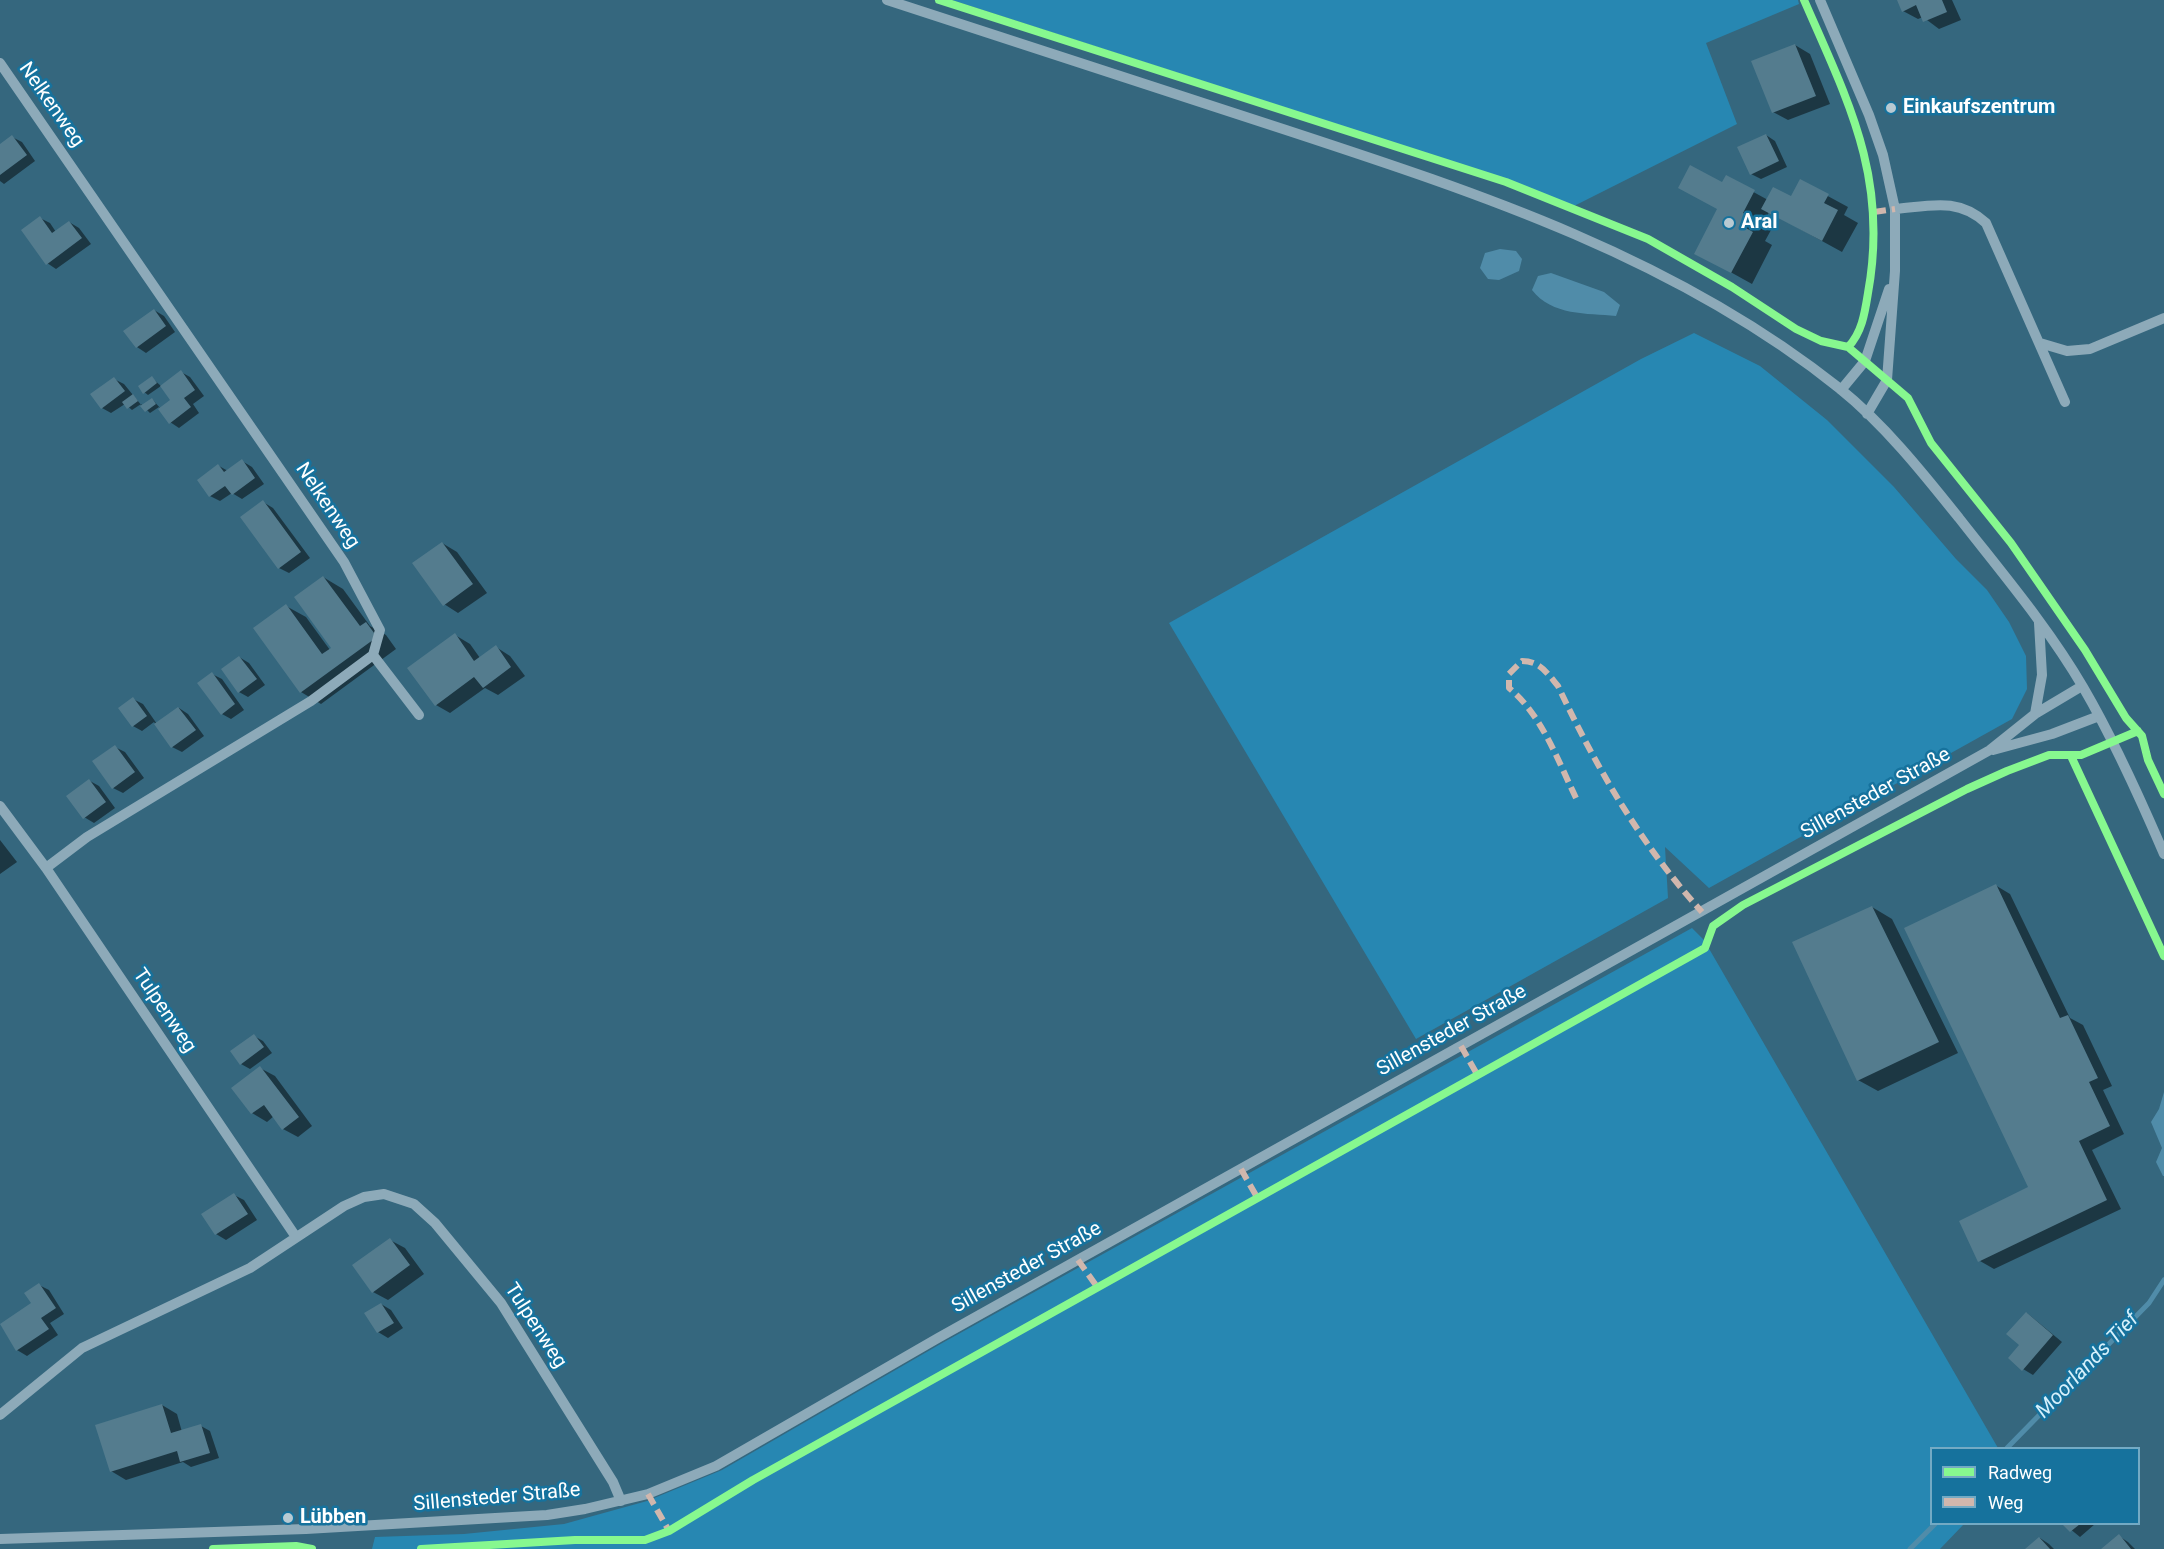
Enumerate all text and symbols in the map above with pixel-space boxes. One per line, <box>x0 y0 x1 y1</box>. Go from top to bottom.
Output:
street label: Nelkenweg <box>13 58 89 152</box>
place label: Einkaufszentrum <box>1903 96 2055 120</box>
marker: Einkaufszentrum <box>1884 101 1898 115</box>
place label: Aral <box>1741 211 1777 235</box>
marker: Aral <box>1722 216 1736 230</box>
street label: Nelkenweg <box>290 459 364 553</box>
street label: Sillensteder Straße <box>1797 743 1955 845</box>
street label: Tulpenweg <box>127 964 201 1058</box>
street label: Sillensteder Straße <box>1373 980 1531 1082</box>
street label: Sillensteder Straße <box>948 1217 1106 1319</box>
street label: Tulpenweg <box>499 1279 571 1373</box>
water label: Moorlands Tief <box>2031 1308 2145 1424</box>
legend <box>1930 1447 2140 1525</box>
text: Radweg <box>1988 1462 2052 1483</box>
street label: Sillensteder Straße <box>413 1479 581 1517</box>
text: Weg <box>1988 1492 2023 1513</box>
place label: Lübben <box>300 1506 366 1530</box>
marker: Lübben <box>281 1511 295 1525</box>

